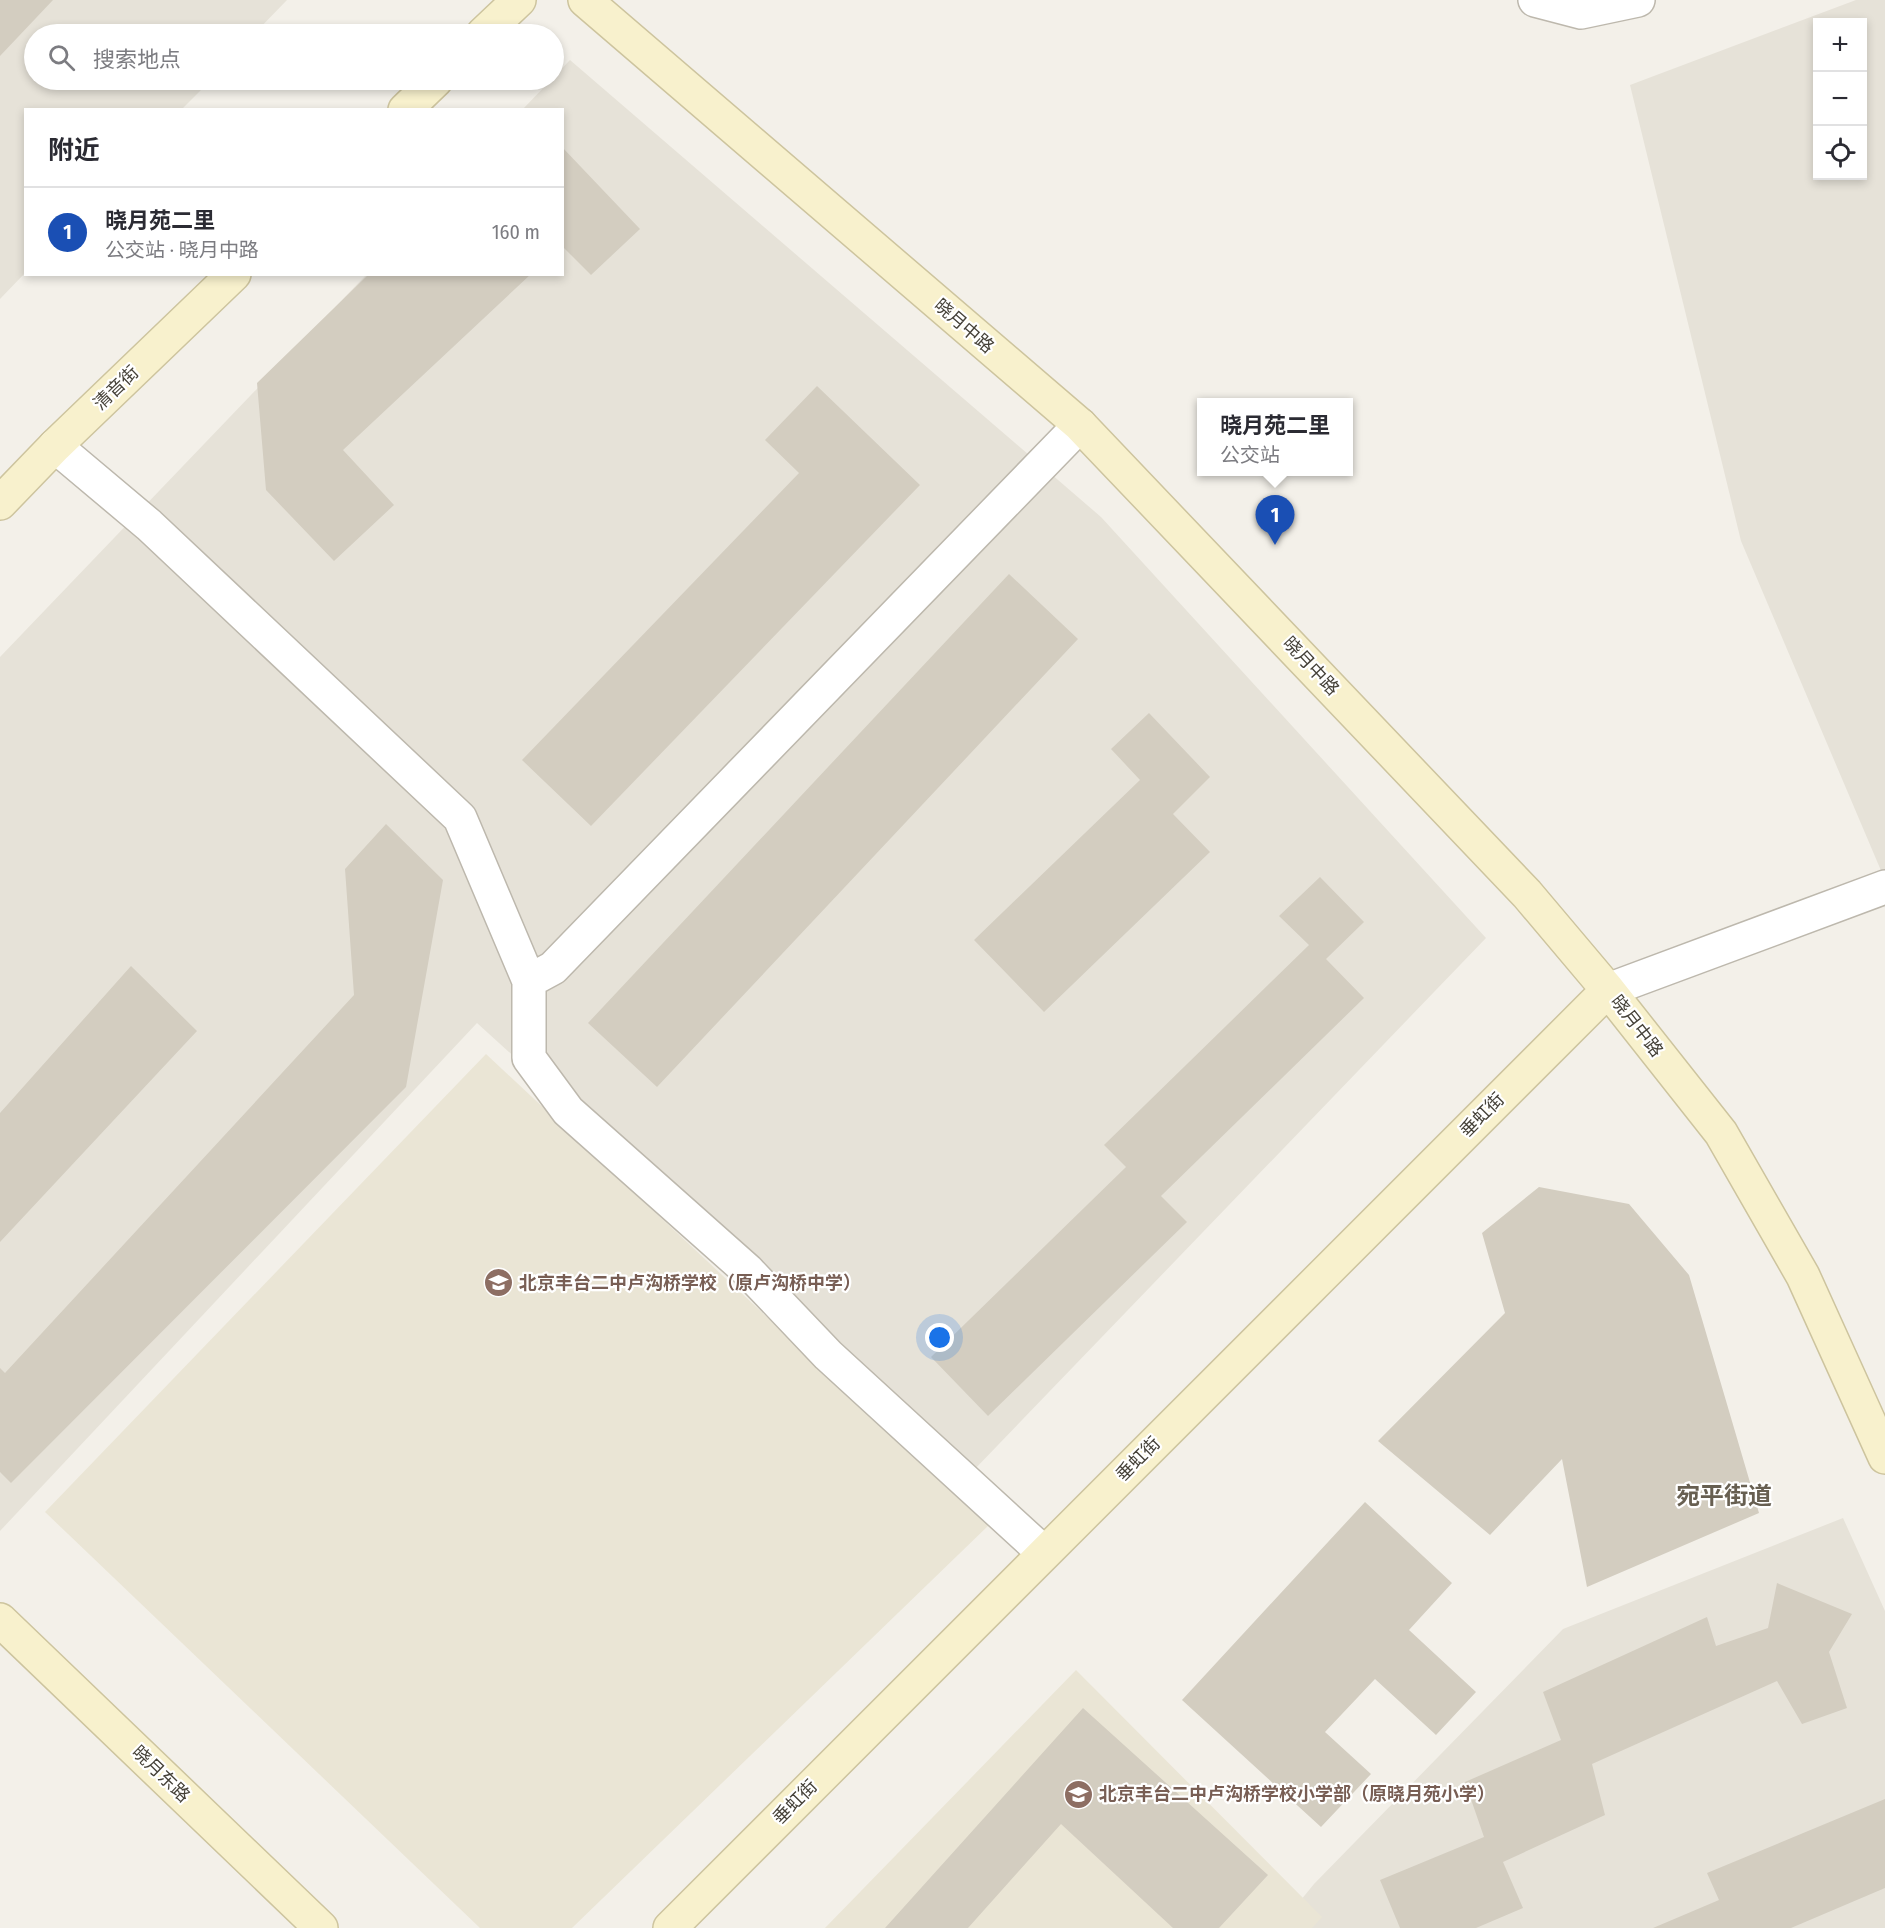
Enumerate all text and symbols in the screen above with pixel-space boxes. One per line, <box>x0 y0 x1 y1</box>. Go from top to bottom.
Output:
map controls <box>1813 18 1867 180</box>
button: + <box>1813 18 1867 72</box>
search box <box>24 24 564 90</box>
icon: search <box>45 41 78 74</box>
text: 搜索地点 <box>93 46 181 73</box>
button: − <box>1813 72 1867 126</box>
button: locate <box>1813 126 1867 180</box>
text: 附近 <box>48 135 100 166</box>
text: 晓月苑二里 <box>105 207 215 234</box>
text: 1 <box>63 220 72 244</box>
text: 160 m <box>492 220 540 244</box>
text: 公交站 · 晓月中路 <box>105 238 259 262</box>
street label: 晓月中路 <box>930 294 998 358</box>
street label: 清音街 <box>89 361 143 415</box>
popup <box>1197 398 1353 476</box>
text: 晓月苑二里 <box>1220 412 1330 439</box>
text: 公交站 <box>1220 443 1280 467</box>
pin: 1 <box>1256 496 1294 545</box>
street label: 晓月中路 <box>1278 632 1344 700</box>
street label: 晓月中路 <box>1606 991 1668 1061</box>
street label: 垂虹街 <box>1455 1088 1509 1142</box>
school or university icon: 北京丰台二中卢沟桥学校（原卢沟桥中学） <box>482 1267 514 1299</box>
place label: 北京丰台二中卢沟桥学校（原卢沟桥中学） <box>519 1272 861 1294</box>
your location <box>925 1323 954 1352</box>
street label: 垂虹街 <box>1111 1432 1165 1486</box>
district label: 宛平街道 <box>1676 1482 1772 1510</box>
street label: 晓月东路 <box>127 1741 195 1807</box>
street label: 垂虹街 <box>768 1775 822 1829</box>
school or university icon: 北京丰台二中卢沟桥学校小学部（原晓月苑小学） <box>1062 1778 1094 1810</box>
place label: 北京丰台二中卢沟桥学校小学部（原晓月苑小学） <box>1099 1783 1495 1805</box>

